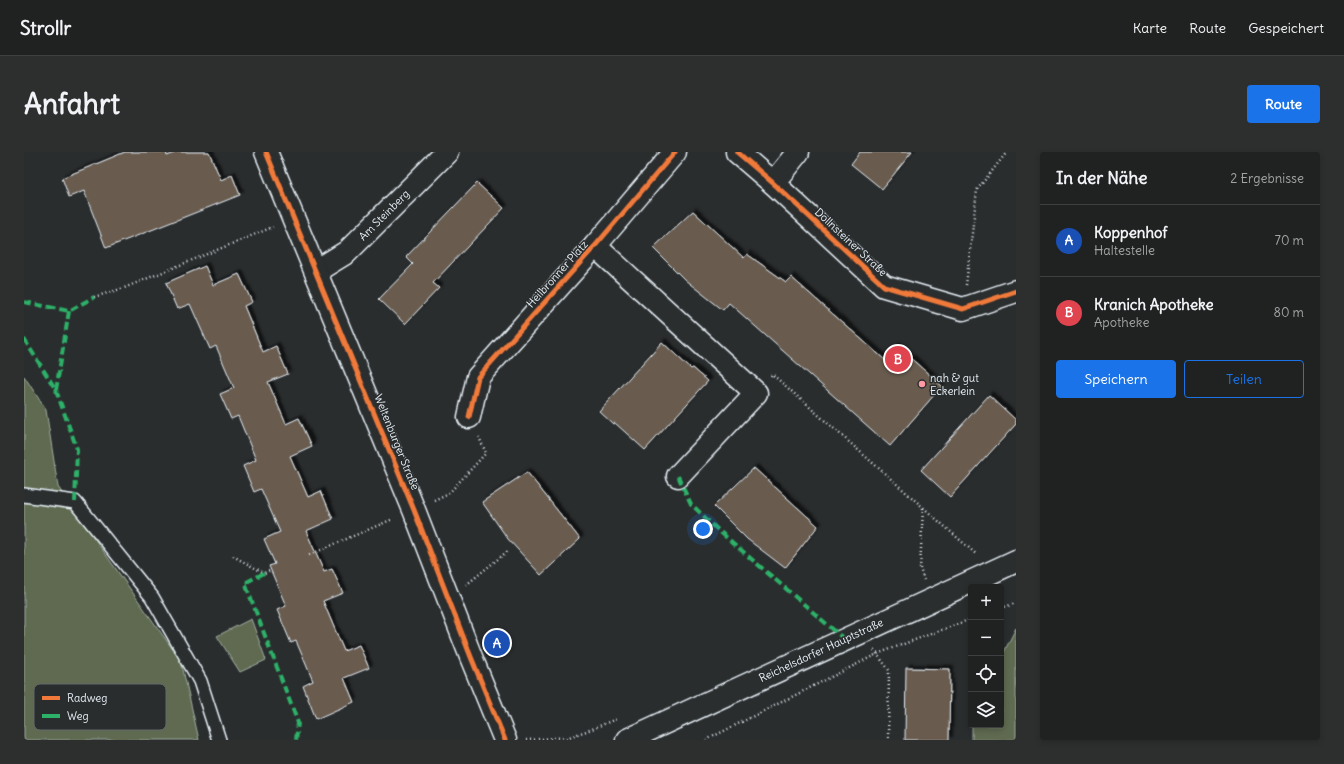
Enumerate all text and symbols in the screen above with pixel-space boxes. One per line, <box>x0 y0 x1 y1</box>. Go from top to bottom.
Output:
text: Strollr <box>20 16 71 40</box>
text: Karte <box>1133 19 1167 37</box>
text: Route <box>1189 19 1226 37</box>
text: Gespeichert <box>1248 19 1324 37</box>
button: Route <box>1247 85 1320 123</box>
text: Anfahrt <box>24 86 120 122</box>
text: In der Nähe <box>1056 167 1148 189</box>
text: 2 Ergebnisse <box>1230 170 1304 187</box>
street label: Am Steinberg <box>356 187 412 243</box>
street label: Dollnsteiner Straße <box>812 205 890 279</box>
text: Koppenhof <box>1094 223 1167 242</box>
text: A <box>1065 232 1073 249</box>
text: 70 m <box>1275 232 1304 249</box>
street label: Heilbronner Platz <box>523 238 591 310</box>
text: Haltestelle <box>1094 242 1155 259</box>
text: Kranich Apotheke <box>1094 295 1214 314</box>
text: B <box>1065 304 1073 321</box>
text: 80 m <box>1273 304 1304 321</box>
text: Apotheke <box>1094 314 1149 331</box>
pin: B <box>885 344 911 374</box>
button: Speichern <box>1056 360 1176 398</box>
button: Teilen <box>1184 360 1304 398</box>
place label: nah & gut Eckerlein <box>930 371 979 398</box>
marker: nah & gut Eckerlein <box>917 379 927 389</box>
street label: Weltenburger Straße <box>371 392 423 492</box>
your location <box>693 519 713 539</box>
map controls <box>968 584 1004 728</box>
button: + <box>968 584 1004 620</box>
street label: Reichelsdorfer Hauptstraße <box>757 615 886 685</box>
button: − <box>968 620 1004 656</box>
pin: A <box>484 628 510 658</box>
button: locate <box>968 656 1004 692</box>
legend <box>34 684 166 730</box>
text: Radweg <box>67 691 107 705</box>
button: layers <box>968 692 1004 728</box>
text: Weg <box>67 709 89 723</box>

